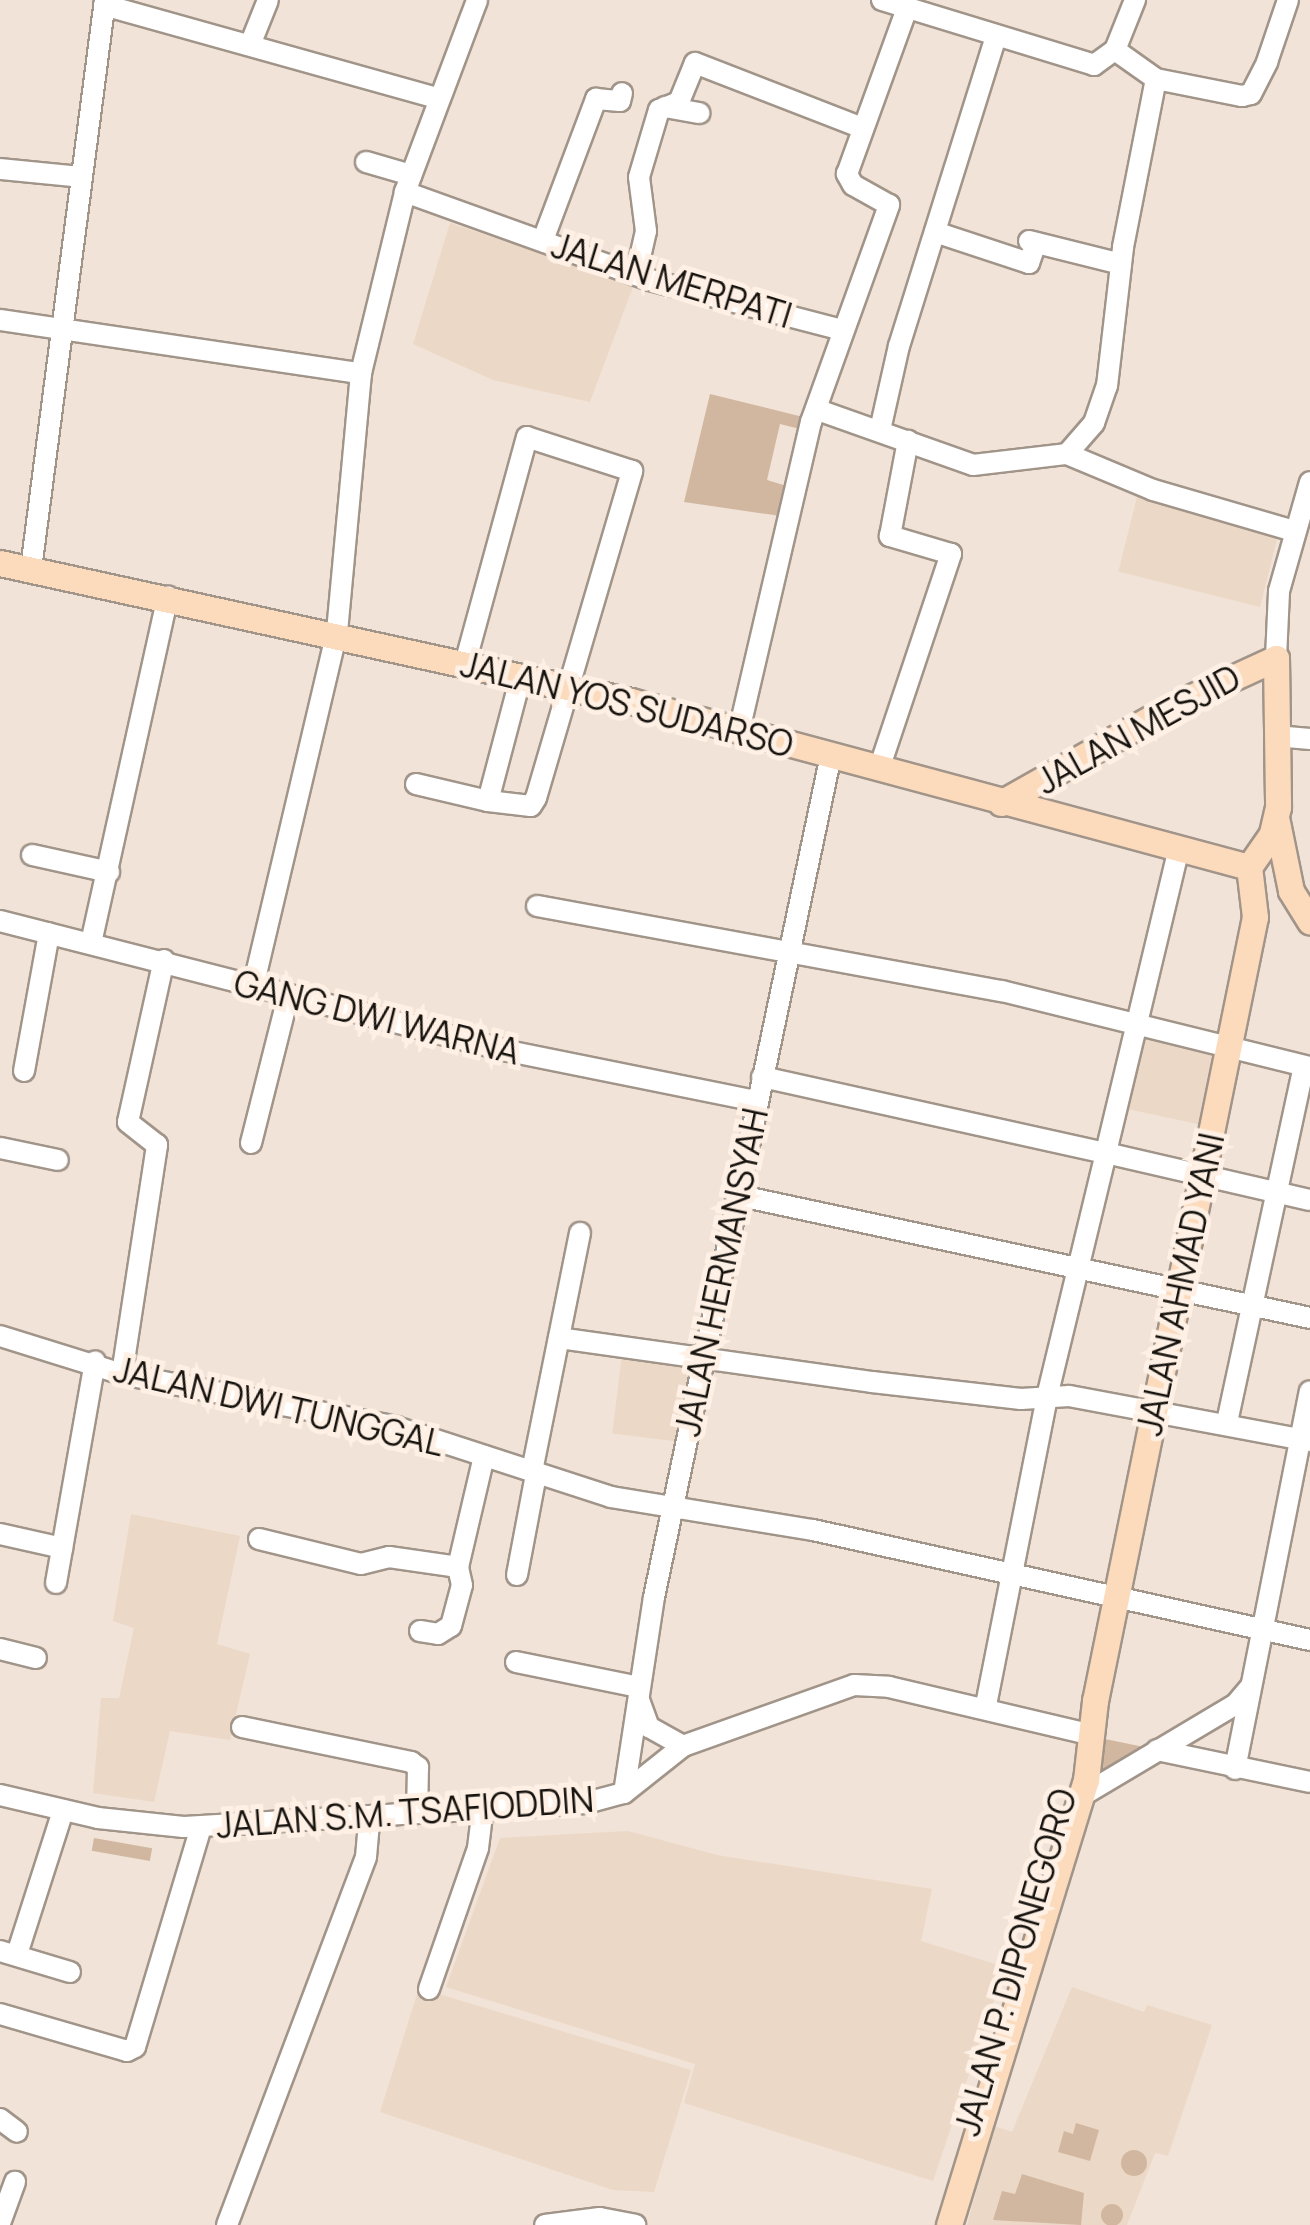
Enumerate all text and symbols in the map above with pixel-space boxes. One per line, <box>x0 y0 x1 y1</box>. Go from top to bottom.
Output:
street label: JALAN MERPATI <box>547 224 797 336</box>
street label: JALAN YOS SUDARSO <box>457 642 797 766</box>
street label: JALAN MESJID <box>1029 656 1247 802</box>
street label: GANG DWI WARNA <box>230 961 524 1073</box>
street label: JALAN HERMANSYAH <box>666 1104 776 1440</box>
street label: JALAN AHMAD YANI <box>1127 1129 1233 1439</box>
street label: JALAN DWI TUNGGAL <box>110 1348 448 1464</box>
street label: JALAN S.M. TSAFIODDIN <box>215 1778 595 1846</box>
street label: JALAN P. DIPONEGORO <box>945 1784 1085 2140</box>

